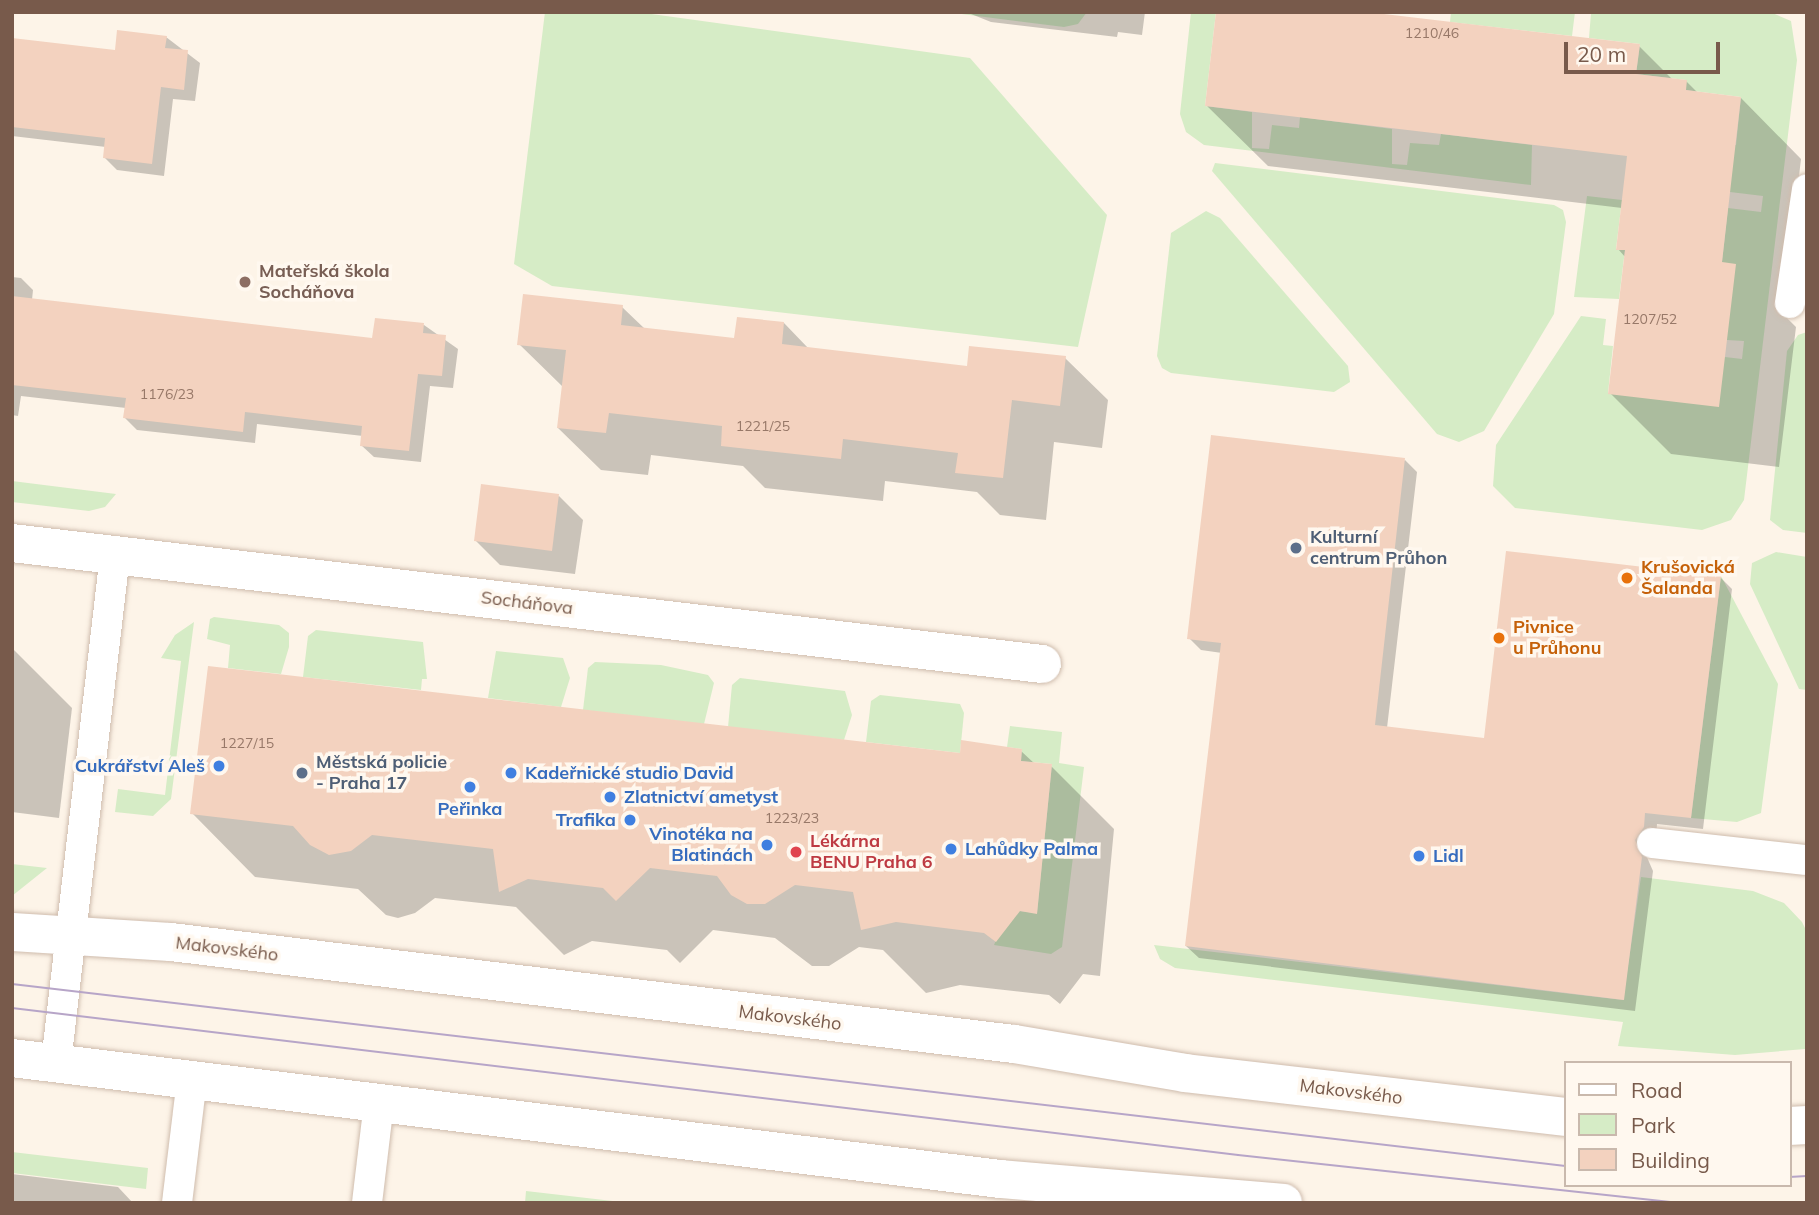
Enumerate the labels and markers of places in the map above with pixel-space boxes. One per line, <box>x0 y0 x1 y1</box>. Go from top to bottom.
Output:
place label: Mateřská škola Socháňova <box>259 261 390 304</box>
marker: Mateřská škola Socháňova <box>237 274 253 290</box>
place label: Kulturní centrum Průhon <box>1310 527 1447 570</box>
marker: Kulturní centrum Průhon <box>1288 540 1304 556</box>
place label: Krušovická Šalanda <box>1641 557 1735 600</box>
marker: Krušovická Šalanda <box>1619 570 1635 586</box>
place label: Pivnice u Průhonu <box>1513 617 1601 660</box>
marker: Pivnice u Průhonu <box>1491 630 1507 646</box>
place label: Městská policie - Praha 17 <box>316 752 447 794</box>
place label: Cukrářství Aleš <box>75 755 205 777</box>
marker: Cukrářství Aleš <box>211 758 227 774</box>
place label: Kadeřnické studio David <box>525 762 734 784</box>
marker: Městská policie - Praha 17 <box>294 765 310 781</box>
marker: Kadeřnické studio David <box>503 765 519 781</box>
marker: Peřinka <box>462 779 478 795</box>
place label: Zlatnictví ametyst <box>624 786 778 808</box>
marker: Zlatnictví ametyst <box>602 789 618 805</box>
place label: Peřinka <box>437 798 503 820</box>
place label: Trafika <box>556 809 616 831</box>
marker: Trafika <box>622 812 638 828</box>
place label: Vinotéka na Blatinách <box>649 824 753 866</box>
place label: Lékárna BENU Praha 6 <box>810 831 933 874</box>
marker: Vinotéka na Blatinách <box>759 837 775 853</box>
place label: Lahůdky Palma <box>965 838 1098 860</box>
marker: Lahůdky Palma <box>943 841 959 857</box>
marker: Lékárna BENU Praha 6 <box>788 844 804 860</box>
place label: Lidl <box>1433 845 1464 867</box>
marker: Lidl <box>1411 848 1427 864</box>

